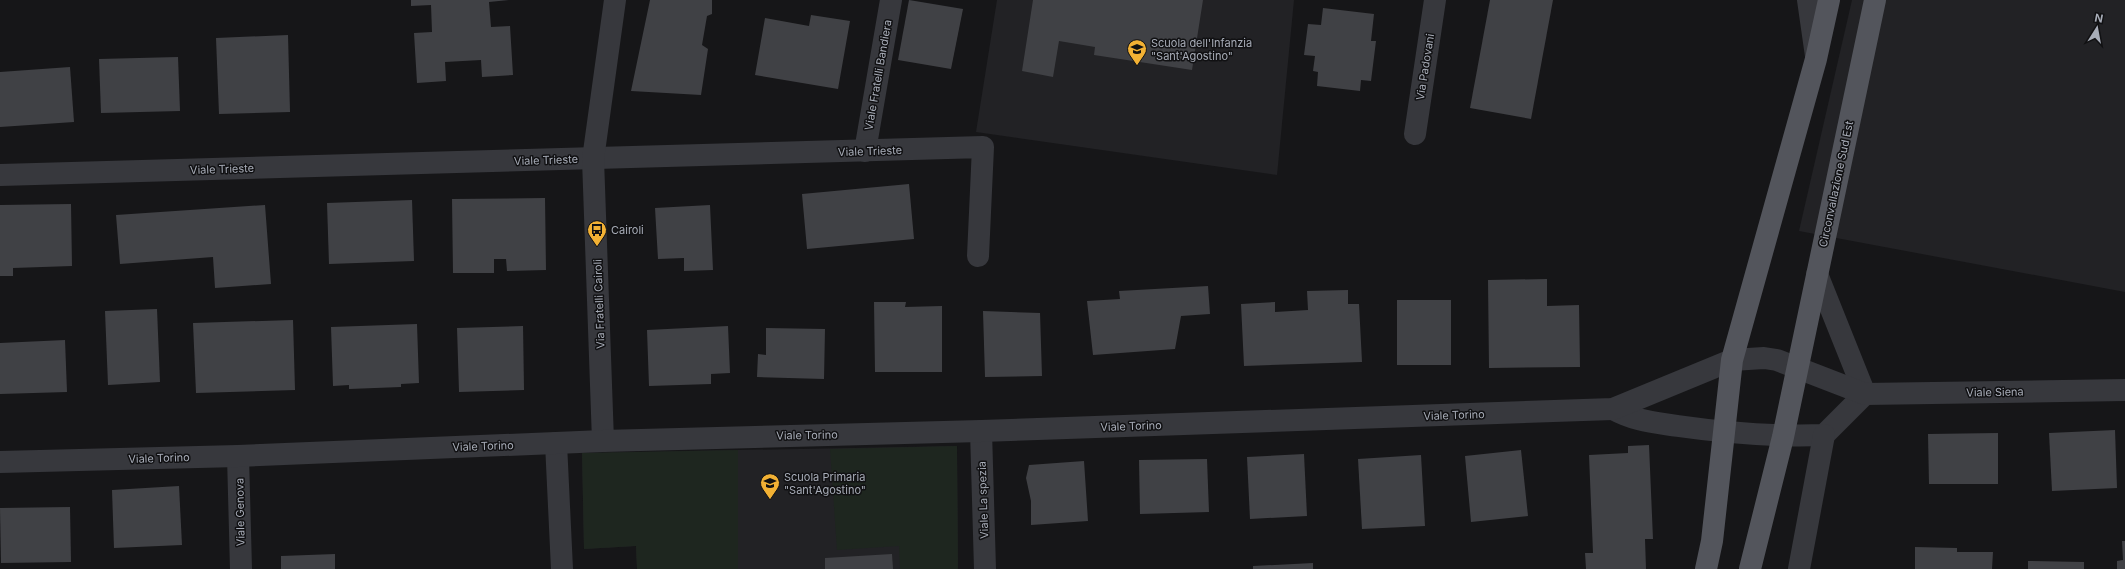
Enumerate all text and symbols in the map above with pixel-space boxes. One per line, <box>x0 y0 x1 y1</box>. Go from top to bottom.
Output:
north arrow <box>2077 8 2117 48</box>
text: N <box>2093 11 2104 26</box>
street label: Viale Fratelli Bandiera <box>861 19 895 131</box>
street label: Via Padovani <box>1413 33 1437 101</box>
place label: Scuola dell'Infanzia "Sant'Agostino" <box>1151 36 1252 63</box>
school or university icon: Scuola dell'Infanzia "Sant'Agostino" <box>1126 38 1148 66</box>
street label: Circonvallazione Sud Est <box>1816 119 1856 248</box>
street label: Viale Trieste <box>838 143 902 159</box>
street label: Viale Trieste <box>514 152 578 168</box>
street label: Viale Trieste <box>190 161 254 177</box>
bus stop icon: Cairoli <box>586 219 608 247</box>
place label: Cairoli <box>611 223 644 237</box>
street label: Via Fratelli Cairoli <box>590 259 608 349</box>
street label: Viale Siena <box>1966 384 2024 400</box>
street label: Viale Torino <box>1423 407 1485 423</box>
street label: Viale Torino <box>1100 418 1162 434</box>
street label: Viale Torino <box>776 427 838 443</box>
street label: Viale Torino <box>452 438 514 454</box>
street label: Viale Torino <box>128 450 190 466</box>
street label: Viale La spezia <box>975 461 991 539</box>
place label: Scuola Primaria "Sant'Agostino" <box>784 470 866 497</box>
school or university icon: Scuola Primaria "Sant'Agostino" <box>759 472 781 500</box>
street label: Viale Genova <box>232 478 248 546</box>

